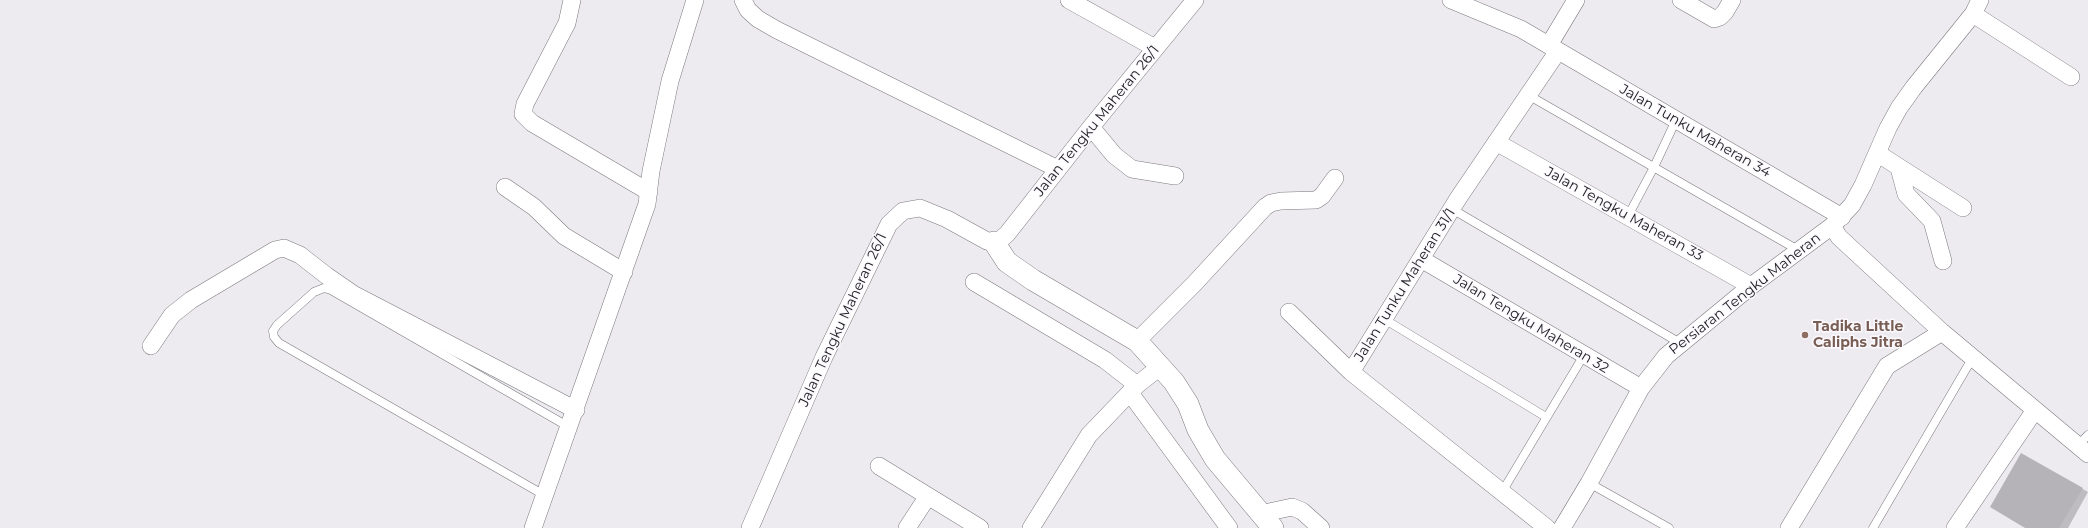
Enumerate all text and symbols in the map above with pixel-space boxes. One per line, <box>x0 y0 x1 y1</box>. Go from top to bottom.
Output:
street label: Jalan Tengku Maheran 26/1 <box>1031 42 1163 200</box>
street label: Jalan Tunku Maheran 34 <box>1616 81 1774 181</box>
street label: Jalan Tengku Maheran 33 <box>1542 163 1706 265</box>
street label: Jalan Tunku Maheran 31/1 <box>1351 205 1459 365</box>
street label: Persiaran Tengku Maheran <box>1666 230 1824 358</box>
street label: Jalan Tengku Maheran 26/1 <box>795 231 891 409</box>
street label: Jalan Tengku Maheran 32 <box>1450 271 1612 377</box>
place label: Tadika Little Caliphs Jitra <box>1813 319 1903 352</box>
marker: Tadika Little Caliphs Jitra <box>1800 330 1810 340</box>

